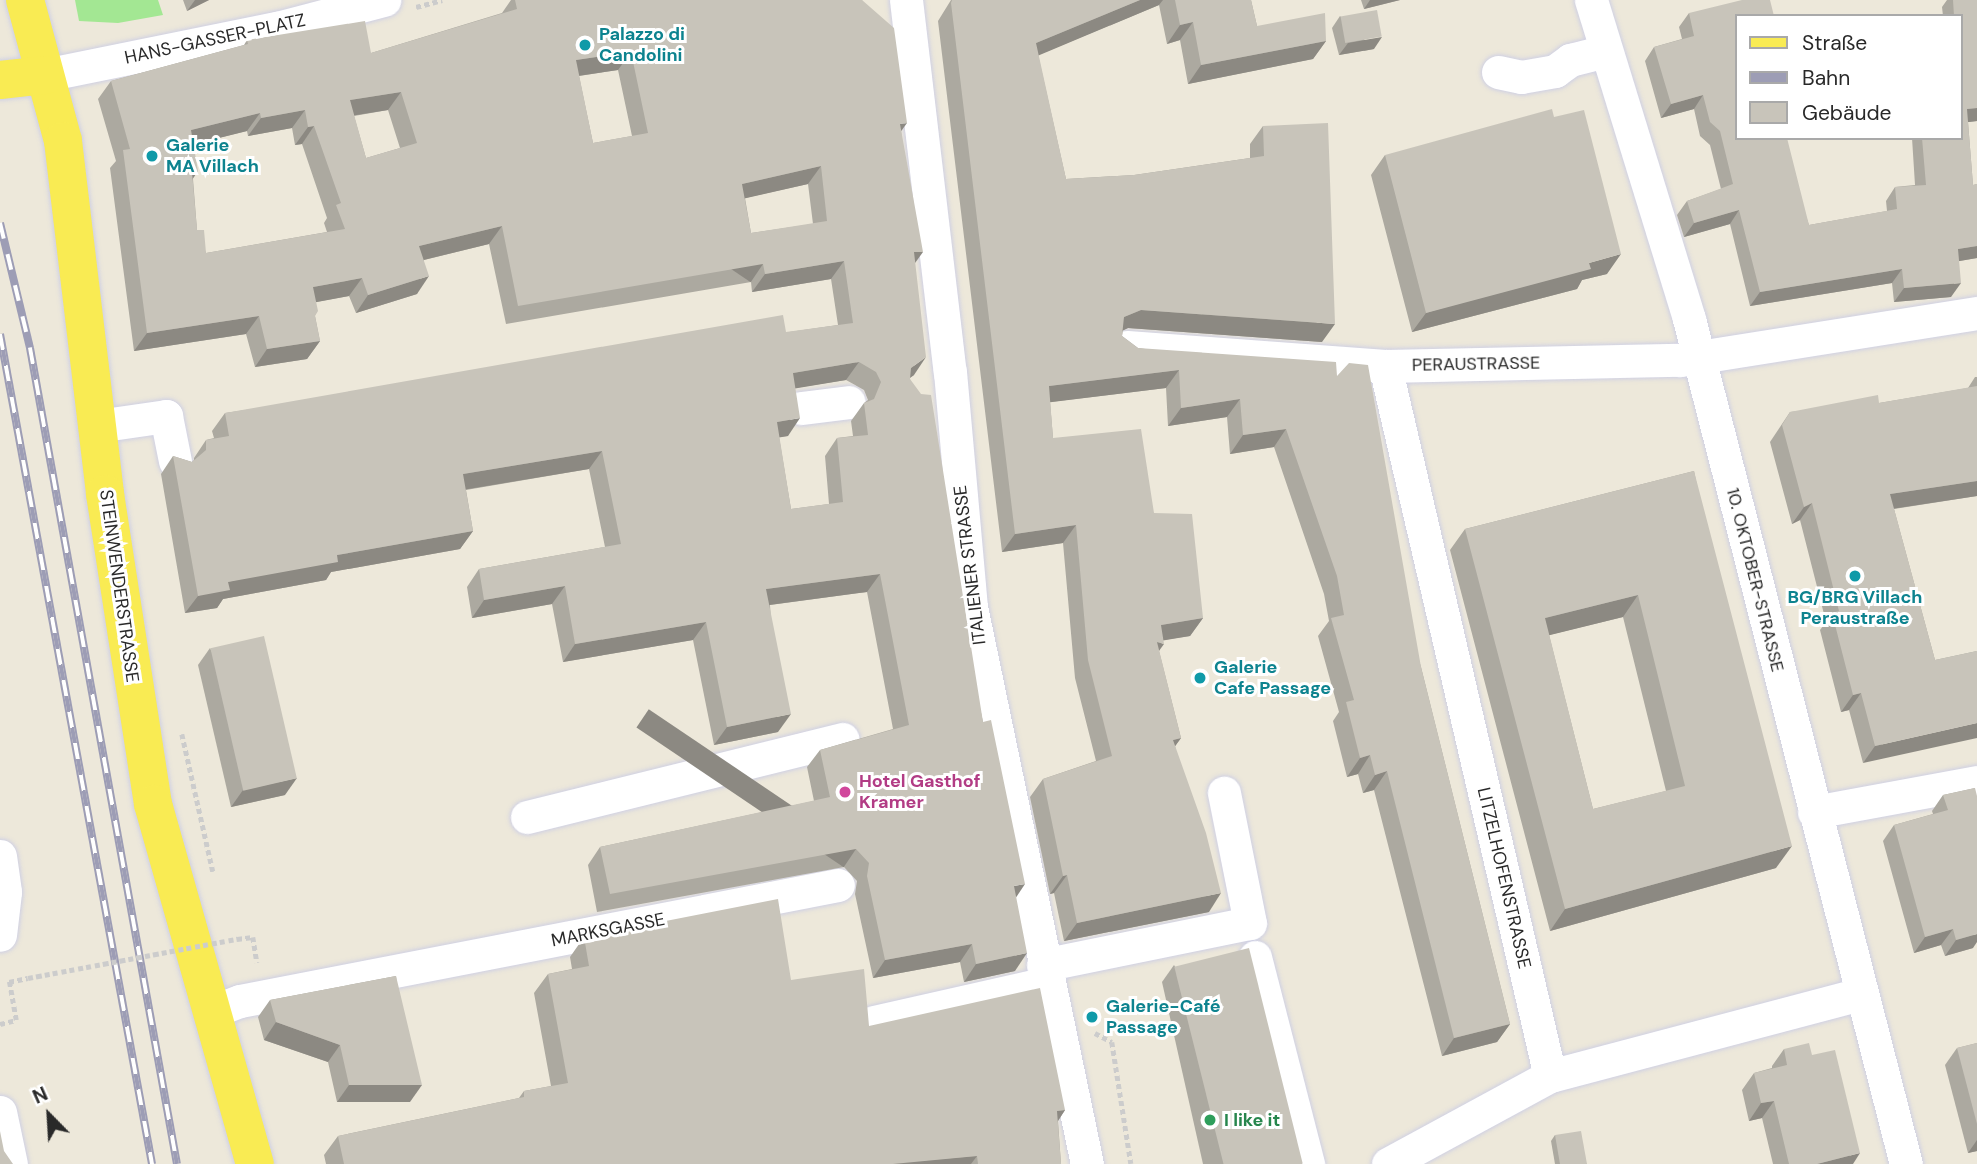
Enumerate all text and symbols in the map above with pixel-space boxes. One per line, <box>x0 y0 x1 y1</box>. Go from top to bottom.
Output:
street label: HANS-GASSER-PLATZ <box>123 9 307 69</box>
legend <box>1736 14 1963 140</box>
place label: Palazzo di Candolini <box>599 24 685 66</box>
text: Straße <box>1802 29 1867 57</box>
marker: Palazzo di Candolini <box>577 37 593 53</box>
text: Bahn <box>1802 64 1850 92</box>
text: Gebäude <box>1802 99 1892 127</box>
place label: Galerie MA Villach <box>166 135 259 178</box>
marker: Galerie MA Villach <box>144 148 160 164</box>
street label: PERAUSTRASSE <box>1412 352 1540 376</box>
street label: ITALIENER STRASSE <box>949 484 991 646</box>
street label: 10. OKTOBER-STRASSE <box>1722 486 1788 674</box>
street label: STEINWENDERSTRASSE <box>95 488 143 684</box>
marker: BG/BRG Villach Peraustraße <box>1847 568 1863 584</box>
place label: BG/BRG Villach Peraustraße <box>1788 587 1922 630</box>
place label: Galerie Cafe Passage <box>1214 657 1331 700</box>
marker: Galerie Cafe Passage <box>1192 670 1208 686</box>
place label: Hotel Gasthof Kramer <box>859 771 980 814</box>
marker: Hotel Gasthof Kramer <box>837 784 853 800</box>
street label: LITZELHOFENSTRASSE <box>1473 785 1535 971</box>
street label: MARKSGASSE <box>549 908 667 952</box>
place label: Galerie-Café Passage <box>1106 996 1221 1038</box>
marker: Galerie-Café Passage <box>1084 1009 1100 1025</box>
north arrow <box>14 1080 84 1150</box>
text: N <box>29 1081 52 1110</box>
place label: I like it <box>1224 1109 1280 1131</box>
marker: I like it <box>1202 1112 1218 1128</box>

